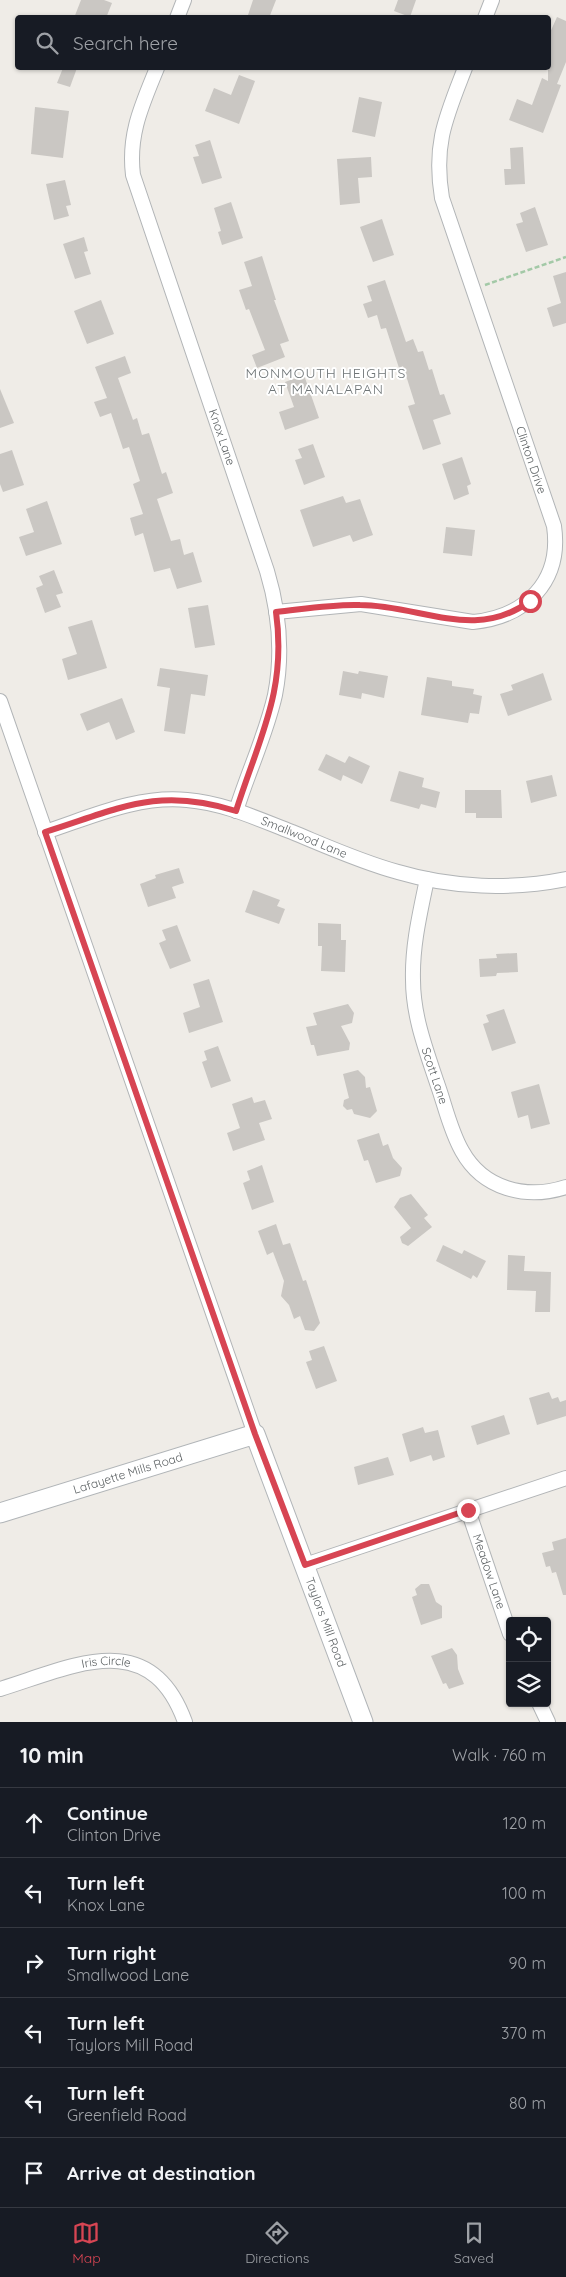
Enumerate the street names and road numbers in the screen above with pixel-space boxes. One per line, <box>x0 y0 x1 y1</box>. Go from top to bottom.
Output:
street label: Knox Lane <box>206 407 239 467</box>
street label: Clinton Drive <box>513 424 550 496</box>
street label: Smallwood Lane <box>259 813 350 861</box>
street label: Scott Lane <box>419 1045 451 1106</box>
street label: Lafayette Mills Road <box>71 1449 184 1497</box>
street label: Meadow Lane <box>470 1532 509 1611</box>
street label: Taylors Mill Road <box>302 1575 350 1669</box>
street label: Iris Circle <box>80 1653 132 1671</box>

